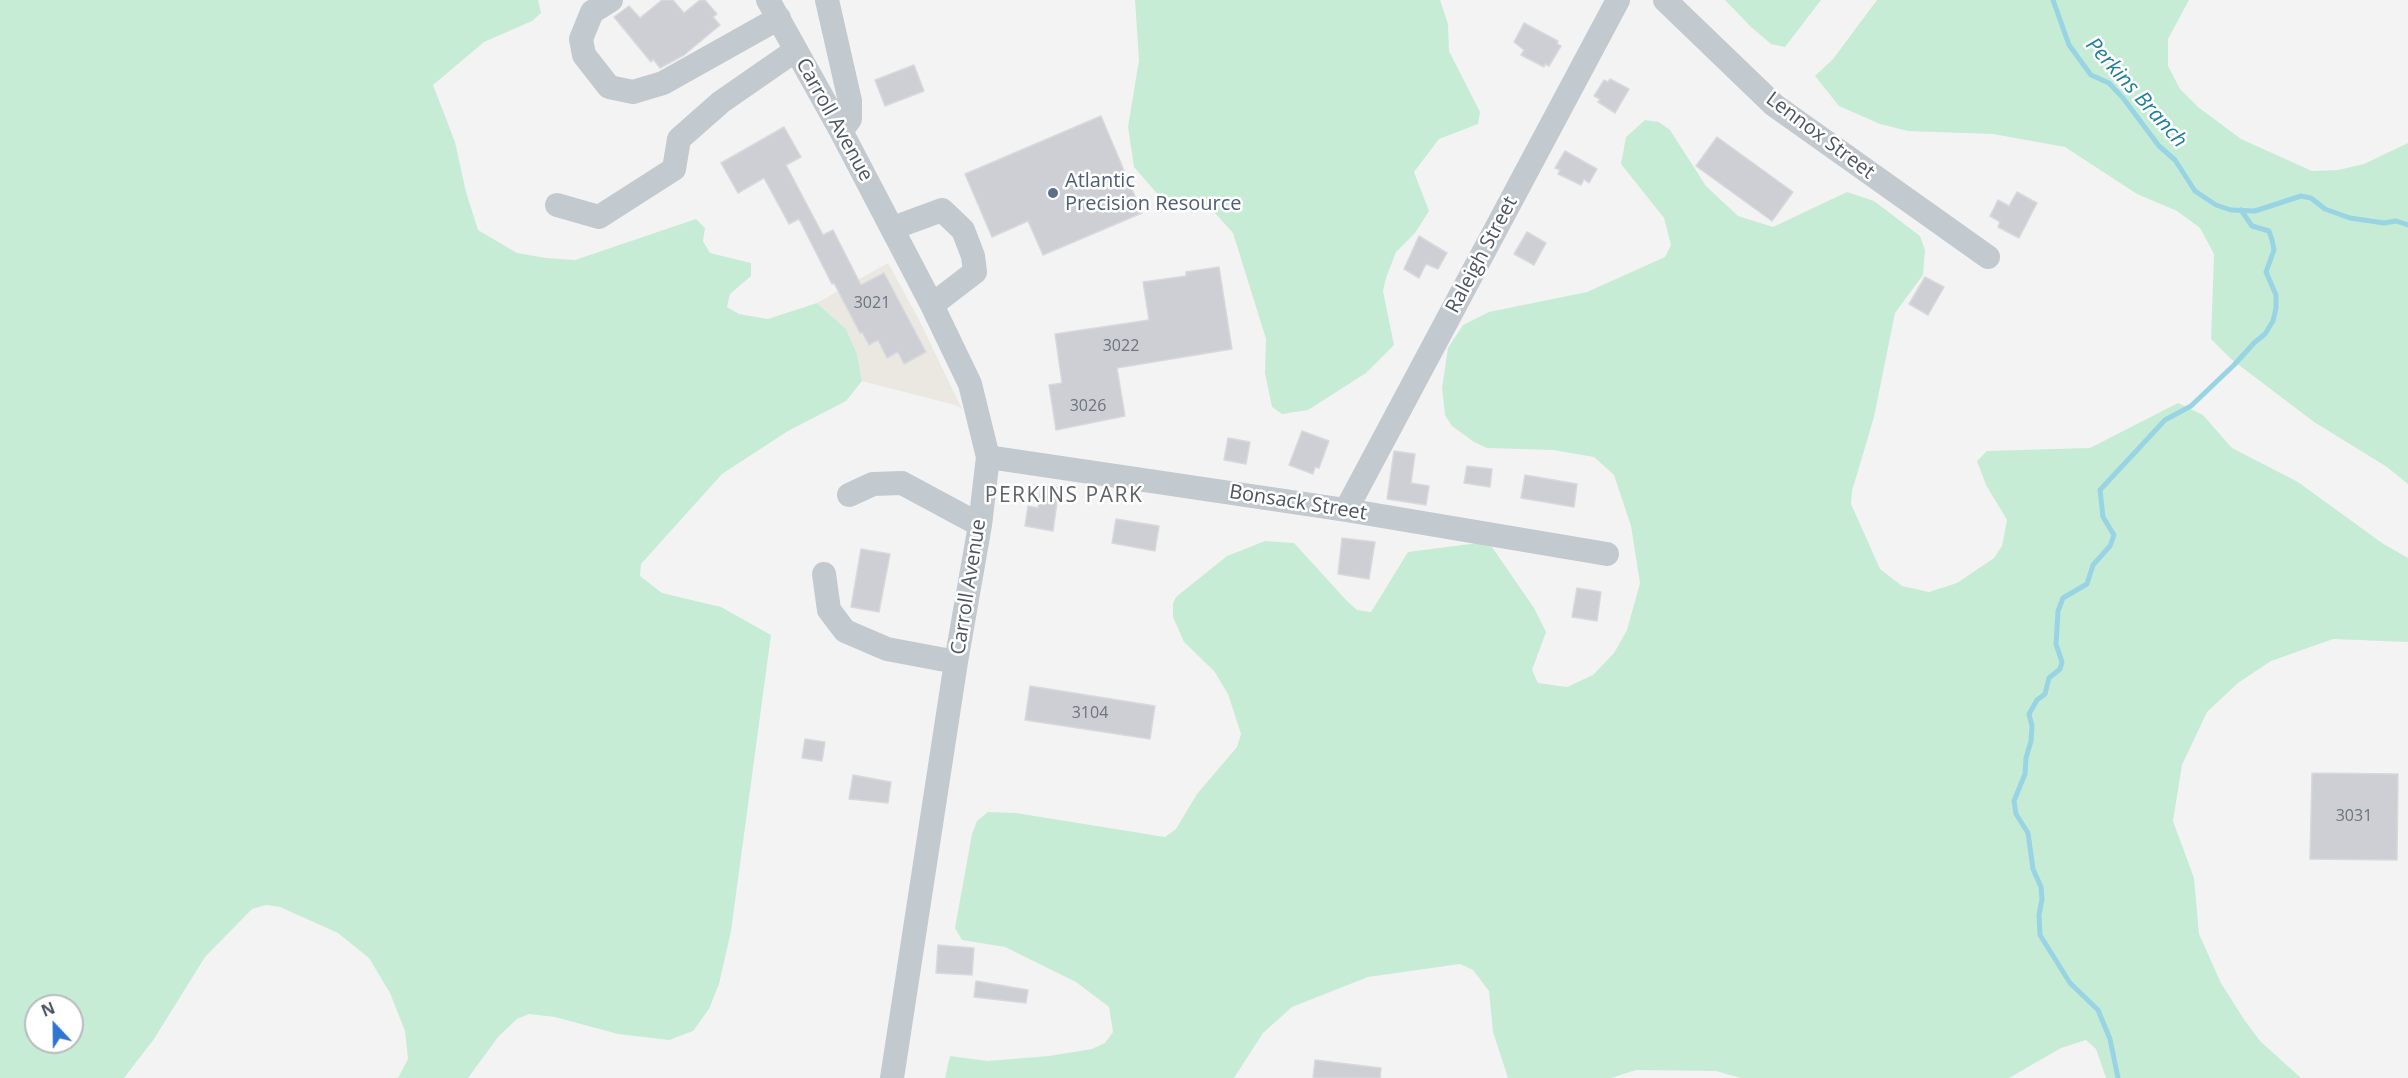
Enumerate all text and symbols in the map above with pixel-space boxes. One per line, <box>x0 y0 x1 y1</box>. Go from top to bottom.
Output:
water label: Perkins Branch <box>2080 33 2192 153</box>
street label: Carroll Avenue <box>790 54 878 186</box>
street label: Lennox Street <box>1761 87 1879 185</box>
place label: Atlantic Precision Resource <box>1065 169 1242 216</box>
marker: Atlantic Precision Resource <box>1046 186 1060 200</box>
street label: Raleigh Street <box>1441 192 1523 318</box>
house number: 3021 <box>854 293 890 313</box>
house number: 3022 <box>1103 336 1139 356</box>
house number: 3026 <box>1070 396 1106 416</box>
street label: Bonsack Street <box>1227 480 1369 526</box>
district label: PERKINS PARK <box>985 483 1143 509</box>
street label: Carroll Avenue <box>946 517 992 657</box>
house number: 3104 <box>1072 703 1108 723</box>
house number: 3031 <box>2336 806 2372 826</box>
north arrow <box>24 994 84 1054</box>
text: N <box>38 997 58 1022</box>

